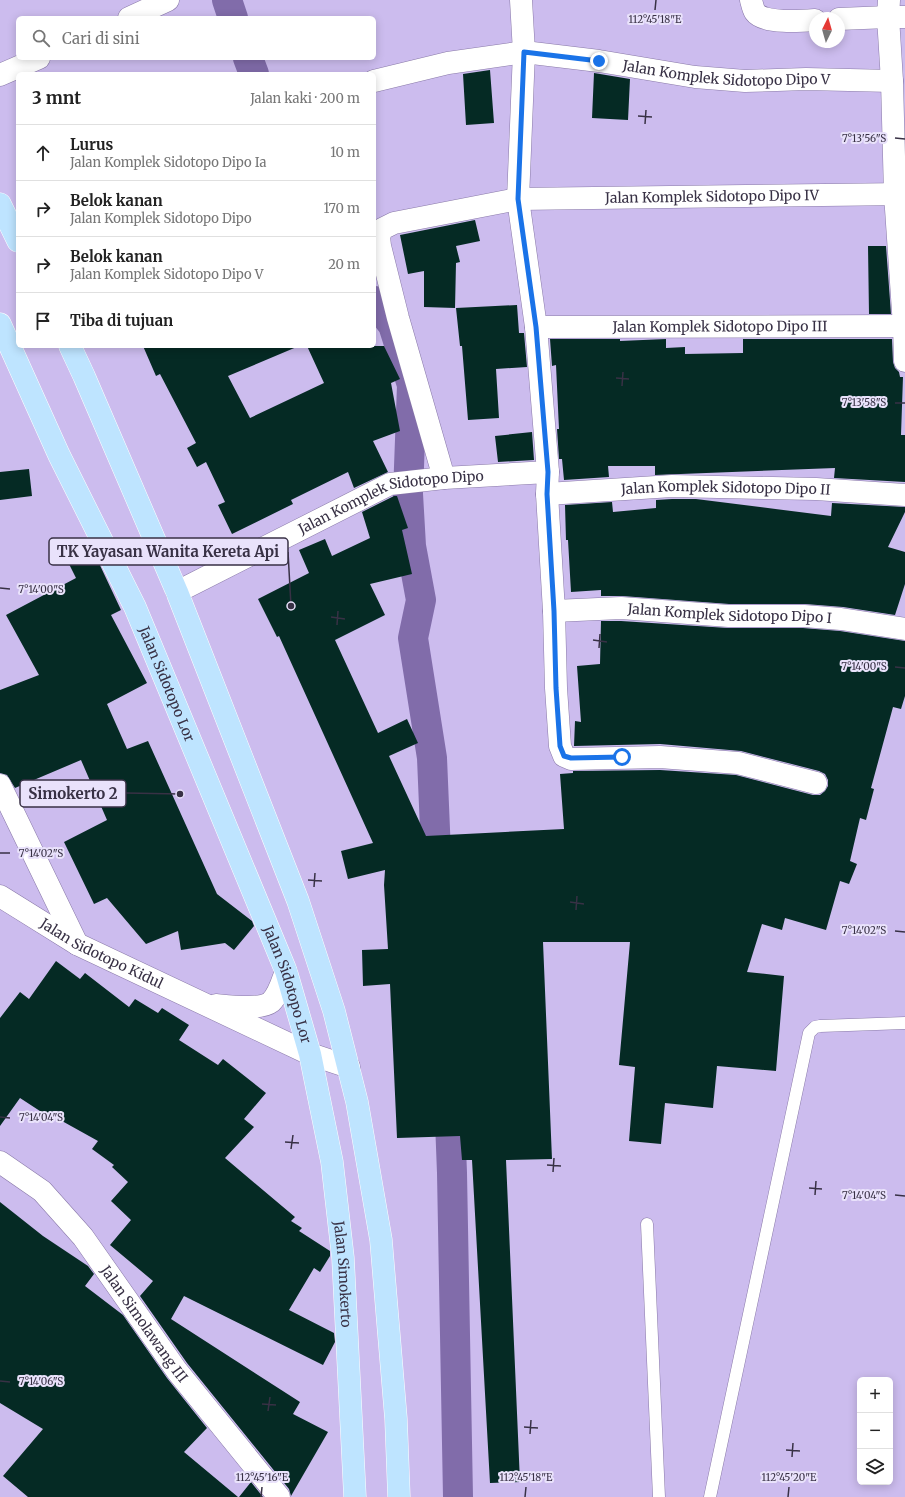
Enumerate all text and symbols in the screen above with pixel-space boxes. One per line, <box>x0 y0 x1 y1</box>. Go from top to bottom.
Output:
north arrow <box>809 12 845 48</box>
text: 112°45'18"E <box>629 13 682 26</box>
search box <box>16 16 376 60</box>
icon: search <box>30 27 52 49</box>
text: Cari di sini <box>62 29 140 48</box>
route end <box>590 52 608 70</box>
street label: Jalan Komplek Sidotopo Dipo V <box>620 56 831 90</box>
text: 3 mnt <box>32 87 81 109</box>
text: Jalan kaki · 200 m <box>250 90 360 107</box>
text: 7°13'56"S <box>842 132 886 145</box>
text: Lurus <box>70 135 113 154</box>
icon: ahead <box>32 142 54 164</box>
text: 10 m <box>330 144 360 161</box>
text: Jalan Komplek Sidotopo Dipo Ia <box>70 154 266 171</box>
street label: Jalan Komplek Sidotopo Dipo IV <box>604 186 820 207</box>
text: Belok kanan <box>70 191 163 210</box>
icon: right <box>32 198 54 220</box>
text: 170 m <box>323 200 360 217</box>
text: Jalan Komplek Sidotopo Dipo <box>70 210 252 227</box>
text: Belok kanan <box>70 247 163 266</box>
icon: right <box>32 254 54 276</box>
text: 20 m <box>328 256 360 273</box>
text: Jalan Komplek Sidotopo Dipo V <box>70 266 263 283</box>
icon: arrive <box>32 310 54 332</box>
text: Tiba di tujuan <box>70 311 173 330</box>
street label: Jalan Komplek Sidotopo Dipo III <box>612 317 827 336</box>
text: 7°13'58"S <box>842 396 886 409</box>
street label: Jalan Komplek Sidotopo Dipo <box>294 467 484 538</box>
street label: Jalan Komplek Sidotopo Dipo II <box>619 477 831 499</box>
callout: TK Yayasan Wanita Kereta Api <box>49 538 288 565</box>
text: TK Yayasan Wanita Kereta Api <box>57 542 279 561</box>
text: 7°14'00"S <box>18 583 64 596</box>
street label: Jalan Komplek Sidotopo Dipo I <box>626 599 832 627</box>
street label: Jalan Sidotopo Lor <box>135 623 199 744</box>
text: 7°14'00"S <box>841 660 887 673</box>
route start <box>613 748 631 766</box>
callout: Simokerto 2 <box>20 780 126 807</box>
text: Simokerto 2 <box>28 784 118 803</box>
text: 7°14'02"S <box>19 847 63 860</box>
street label: Jalan Sidotopo Kidul <box>36 914 167 993</box>
street label: Jalan Sidotopo Lor <box>259 922 315 1045</box>
text: 7°14'02"S <box>842 924 886 937</box>
text: 7°14'04"S <box>19 1111 63 1124</box>
text: 7°14'04"S <box>842 1189 886 1202</box>
street label: Jalan Simokerto <box>330 1219 355 1328</box>
street label: Jalan Simolawang III <box>96 1261 192 1386</box>
text: 7°14'06"S <box>19 1375 63 1388</box>
map controls <box>857 1377 893 1485</box>
button: + <box>857 1377 893 1413</box>
button: − <box>857 1413 893 1449</box>
button: layers <box>857 1449 893 1485</box>
text: 112°45'16"E <box>236 1471 289 1484</box>
text: 112°45'18"E <box>500 1471 553 1484</box>
text: 112°45'20"E <box>762 1471 817 1484</box>

